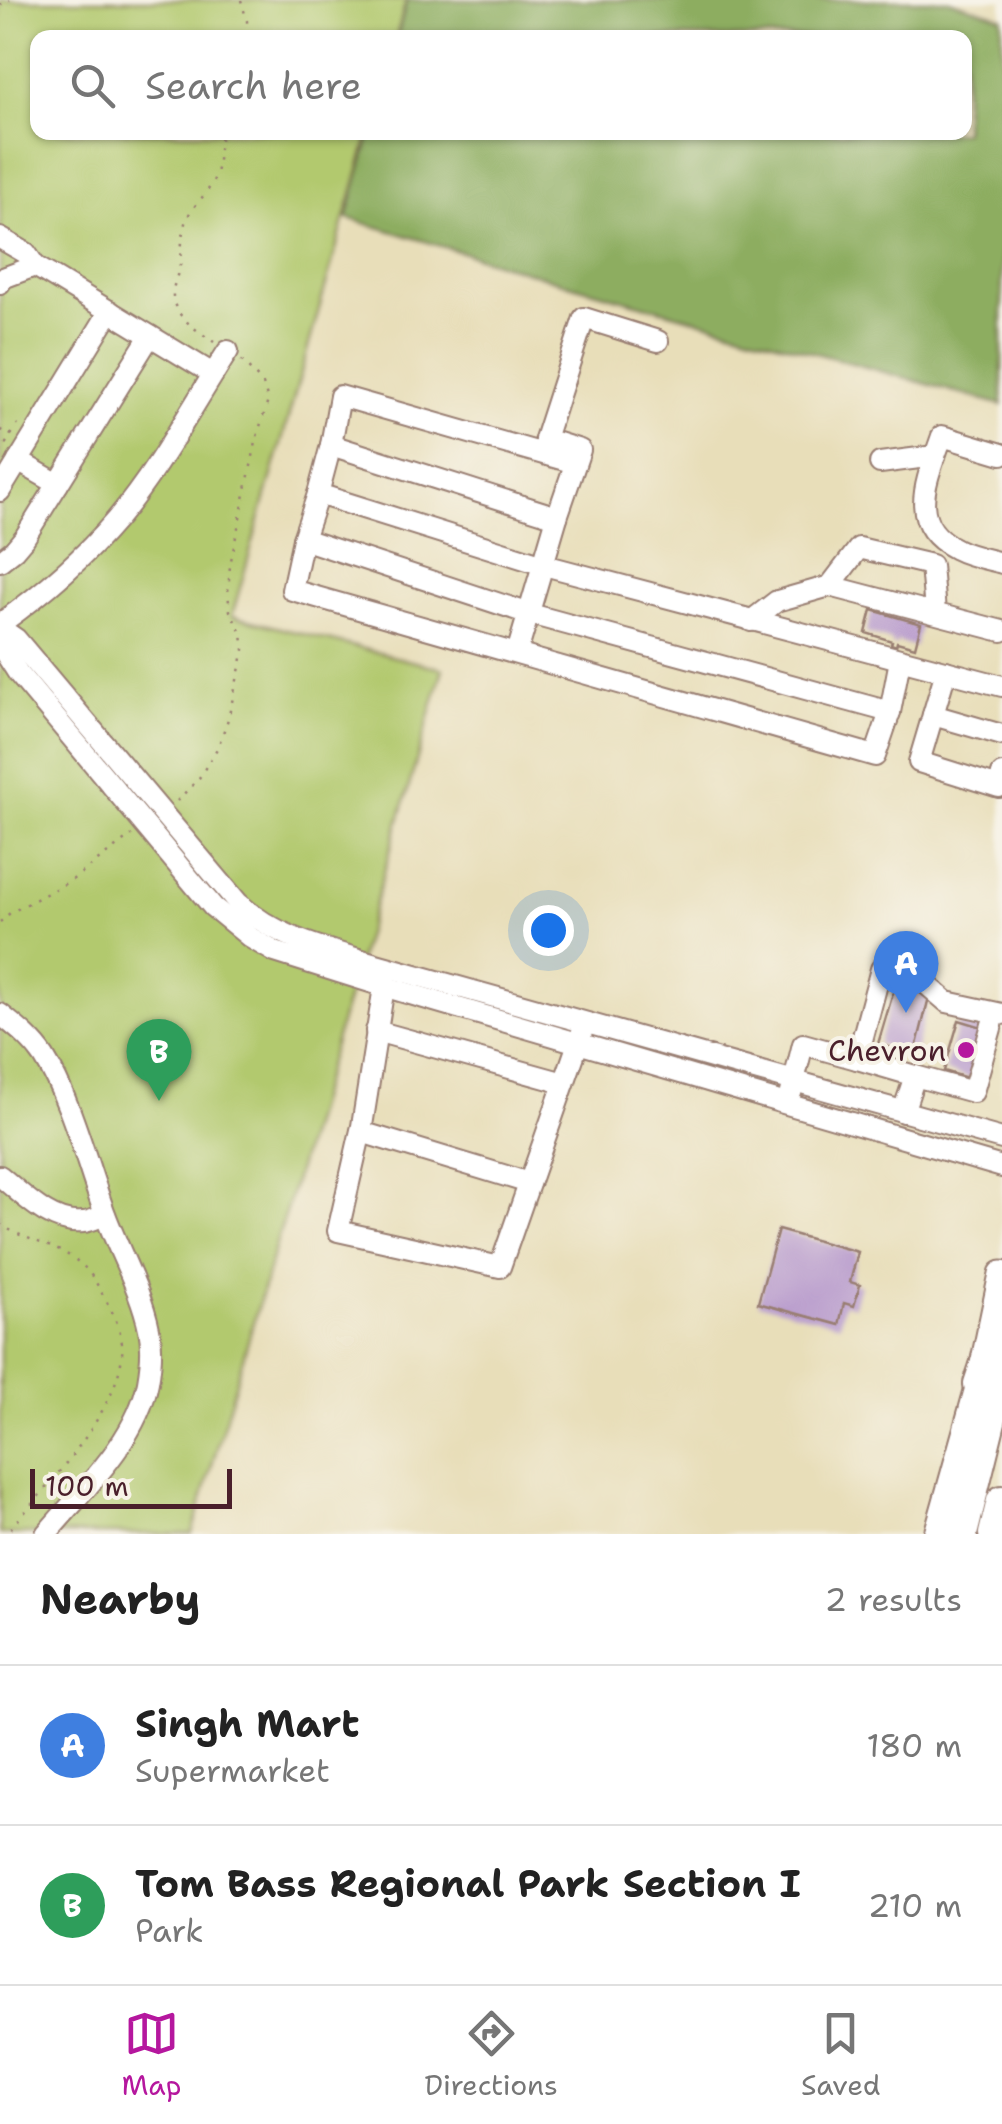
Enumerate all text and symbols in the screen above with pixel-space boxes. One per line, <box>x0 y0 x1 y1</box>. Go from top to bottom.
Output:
search box <box>30 30 972 140</box>
icon: search <box>65 58 120 113</box>
text: Search here <box>145 60 362 111</box>
your location <box>523 905 574 956</box>
pin: A <box>874 930 938 1013</box>
pin: B <box>126 1018 192 1101</box>
place label: Chevron <box>828 1030 946 1071</box>
marker: Chevron <box>955 1039 977 1061</box>
scale bar <box>30 1464 232 1508</box>
text: 100 m <box>45 1467 129 1505</box>
text: Nearby <box>40 1571 200 1627</box>
text: 2 results <box>825 1578 962 1621</box>
text: Singh Mart <box>135 1698 360 1749</box>
text: A <box>60 1724 85 1767</box>
text: 180 m <box>866 1724 962 1767</box>
text: Supermarket <box>135 1749 330 1792</box>
text: Tom Bass Regional Park Section I <box>135 1858 801 1909</box>
text: B <box>63 1884 82 1927</box>
text: 210 m <box>868 1884 962 1927</box>
text: Park <box>135 1909 204 1952</box>
tab: Map <box>122 2006 181 2104</box>
tab: Directions <box>424 2006 558 2104</box>
tab: Saved <box>801 2006 880 2104</box>

